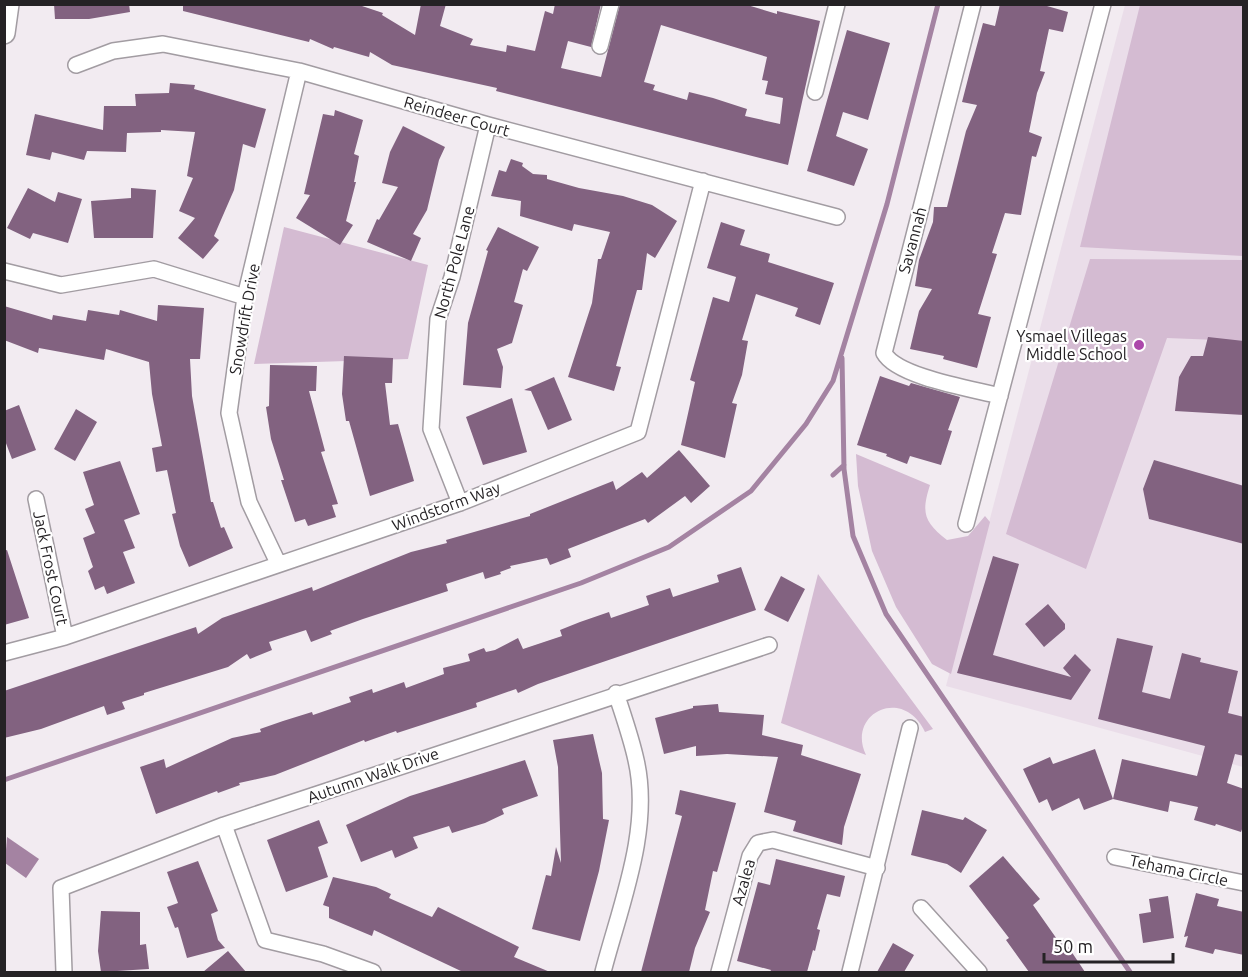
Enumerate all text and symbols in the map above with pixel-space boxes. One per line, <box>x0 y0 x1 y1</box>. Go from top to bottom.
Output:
street label: Reindeer Court <box>402 92 513 140</box>
street label: North Pole Lane <box>430 204 478 320</box>
street label: Savannah <box>894 205 930 275</box>
street label: Snowdrift Drive <box>225 262 263 376</box>
place label: Ysmael Villegas Middle School <box>1016 327 1127 363</box>
marker: Ysmael Villegas Middle School <box>1132 338 1146 352</box>
street label: Windstorm Way <box>389 478 503 534</box>
street label: Jack Frost Court <box>30 509 72 627</box>
street label: Autumn Walk Drive <box>305 744 441 806</box>
street label: Tehama Circle <box>1128 851 1230 889</box>
street label: Azalea <box>728 857 758 907</box>
scale bar <box>1044 926 1173 964</box>
text: 50 m <box>1053 936 1093 956</box>

